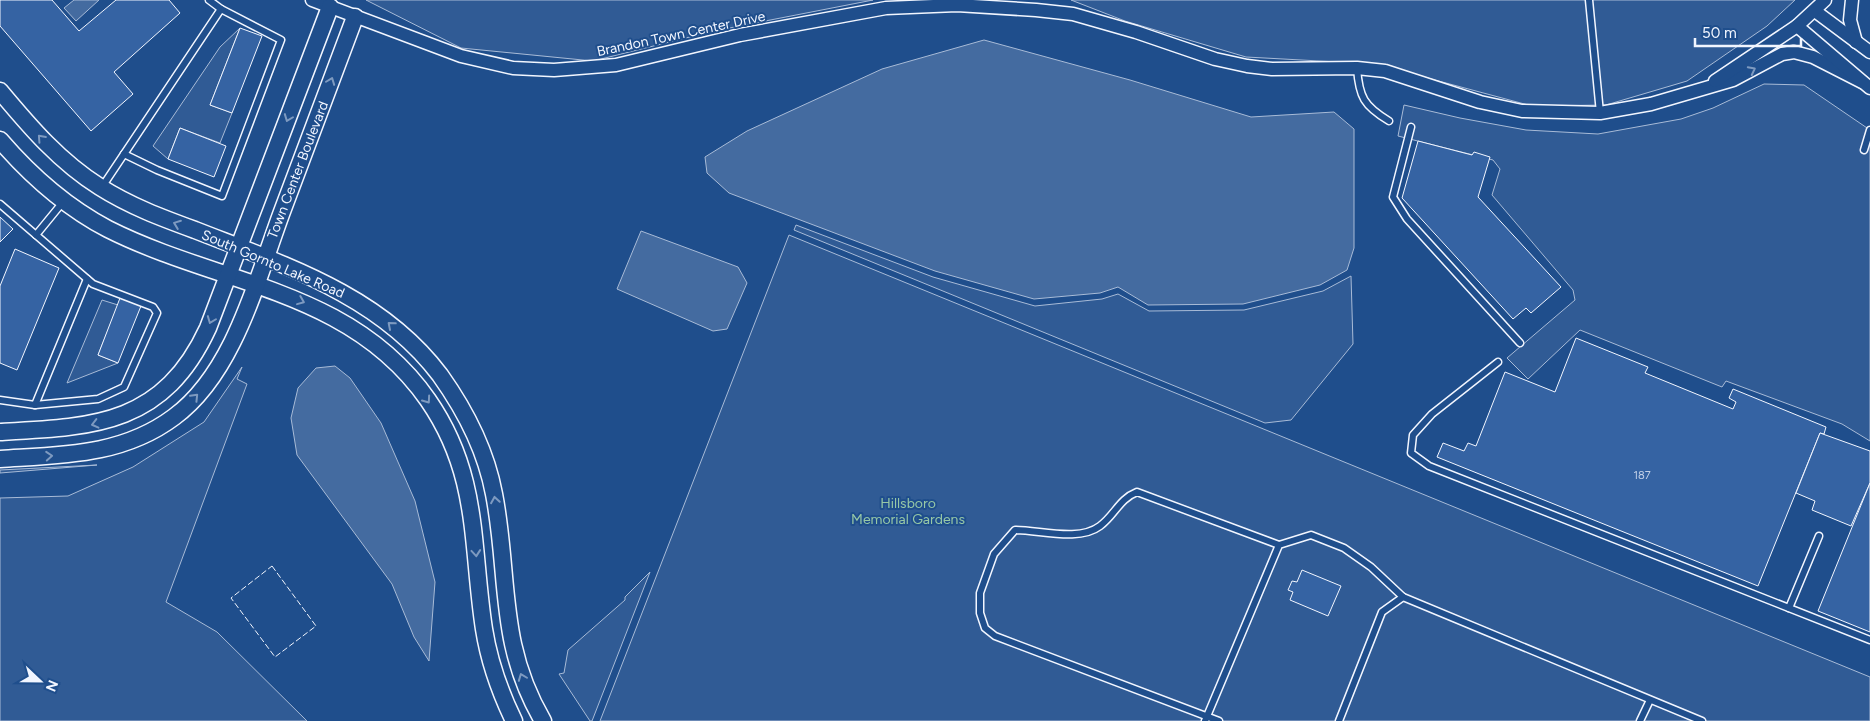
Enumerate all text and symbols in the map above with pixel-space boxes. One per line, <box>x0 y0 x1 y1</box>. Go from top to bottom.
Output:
street label: Brandon Town Center Drive <box>595 8 767 60</box>
scale bar <box>1695 15 1801 47</box>
text: 50 m <box>1702 24 1737 42</box>
one-way arrow <box>1747 66 1756 76</box>
one-way arrow <box>325 78 335 86</box>
street label: Town Center Boulevard <box>264 99 332 241</box>
one-way arrow <box>284 113 294 122</box>
one-way arrow <box>38 134 47 143</box>
one-way arrow <box>173 220 182 230</box>
street label: South Gornto Lake Road <box>199 226 347 302</box>
one-way arrow <box>296 295 305 306</box>
one-way arrow <box>207 316 217 324</box>
one-way arrow <box>387 322 396 331</box>
one-way arrow <box>189 394 198 403</box>
one-way arrow <box>421 394 430 404</box>
one-way arrow <box>92 418 100 428</box>
one-way arrow <box>45 451 53 462</box>
house number: 187 <box>1633 469 1651 482</box>
one-way arrow <box>490 495 500 504</box>
park label: Hillsboro Memorial Gardens <box>851 495 965 528</box>
one-way arrow <box>470 549 481 557</box>
north arrow <box>15 656 65 706</box>
one-way arrow <box>518 673 528 682</box>
text: N <box>42 677 61 694</box>

